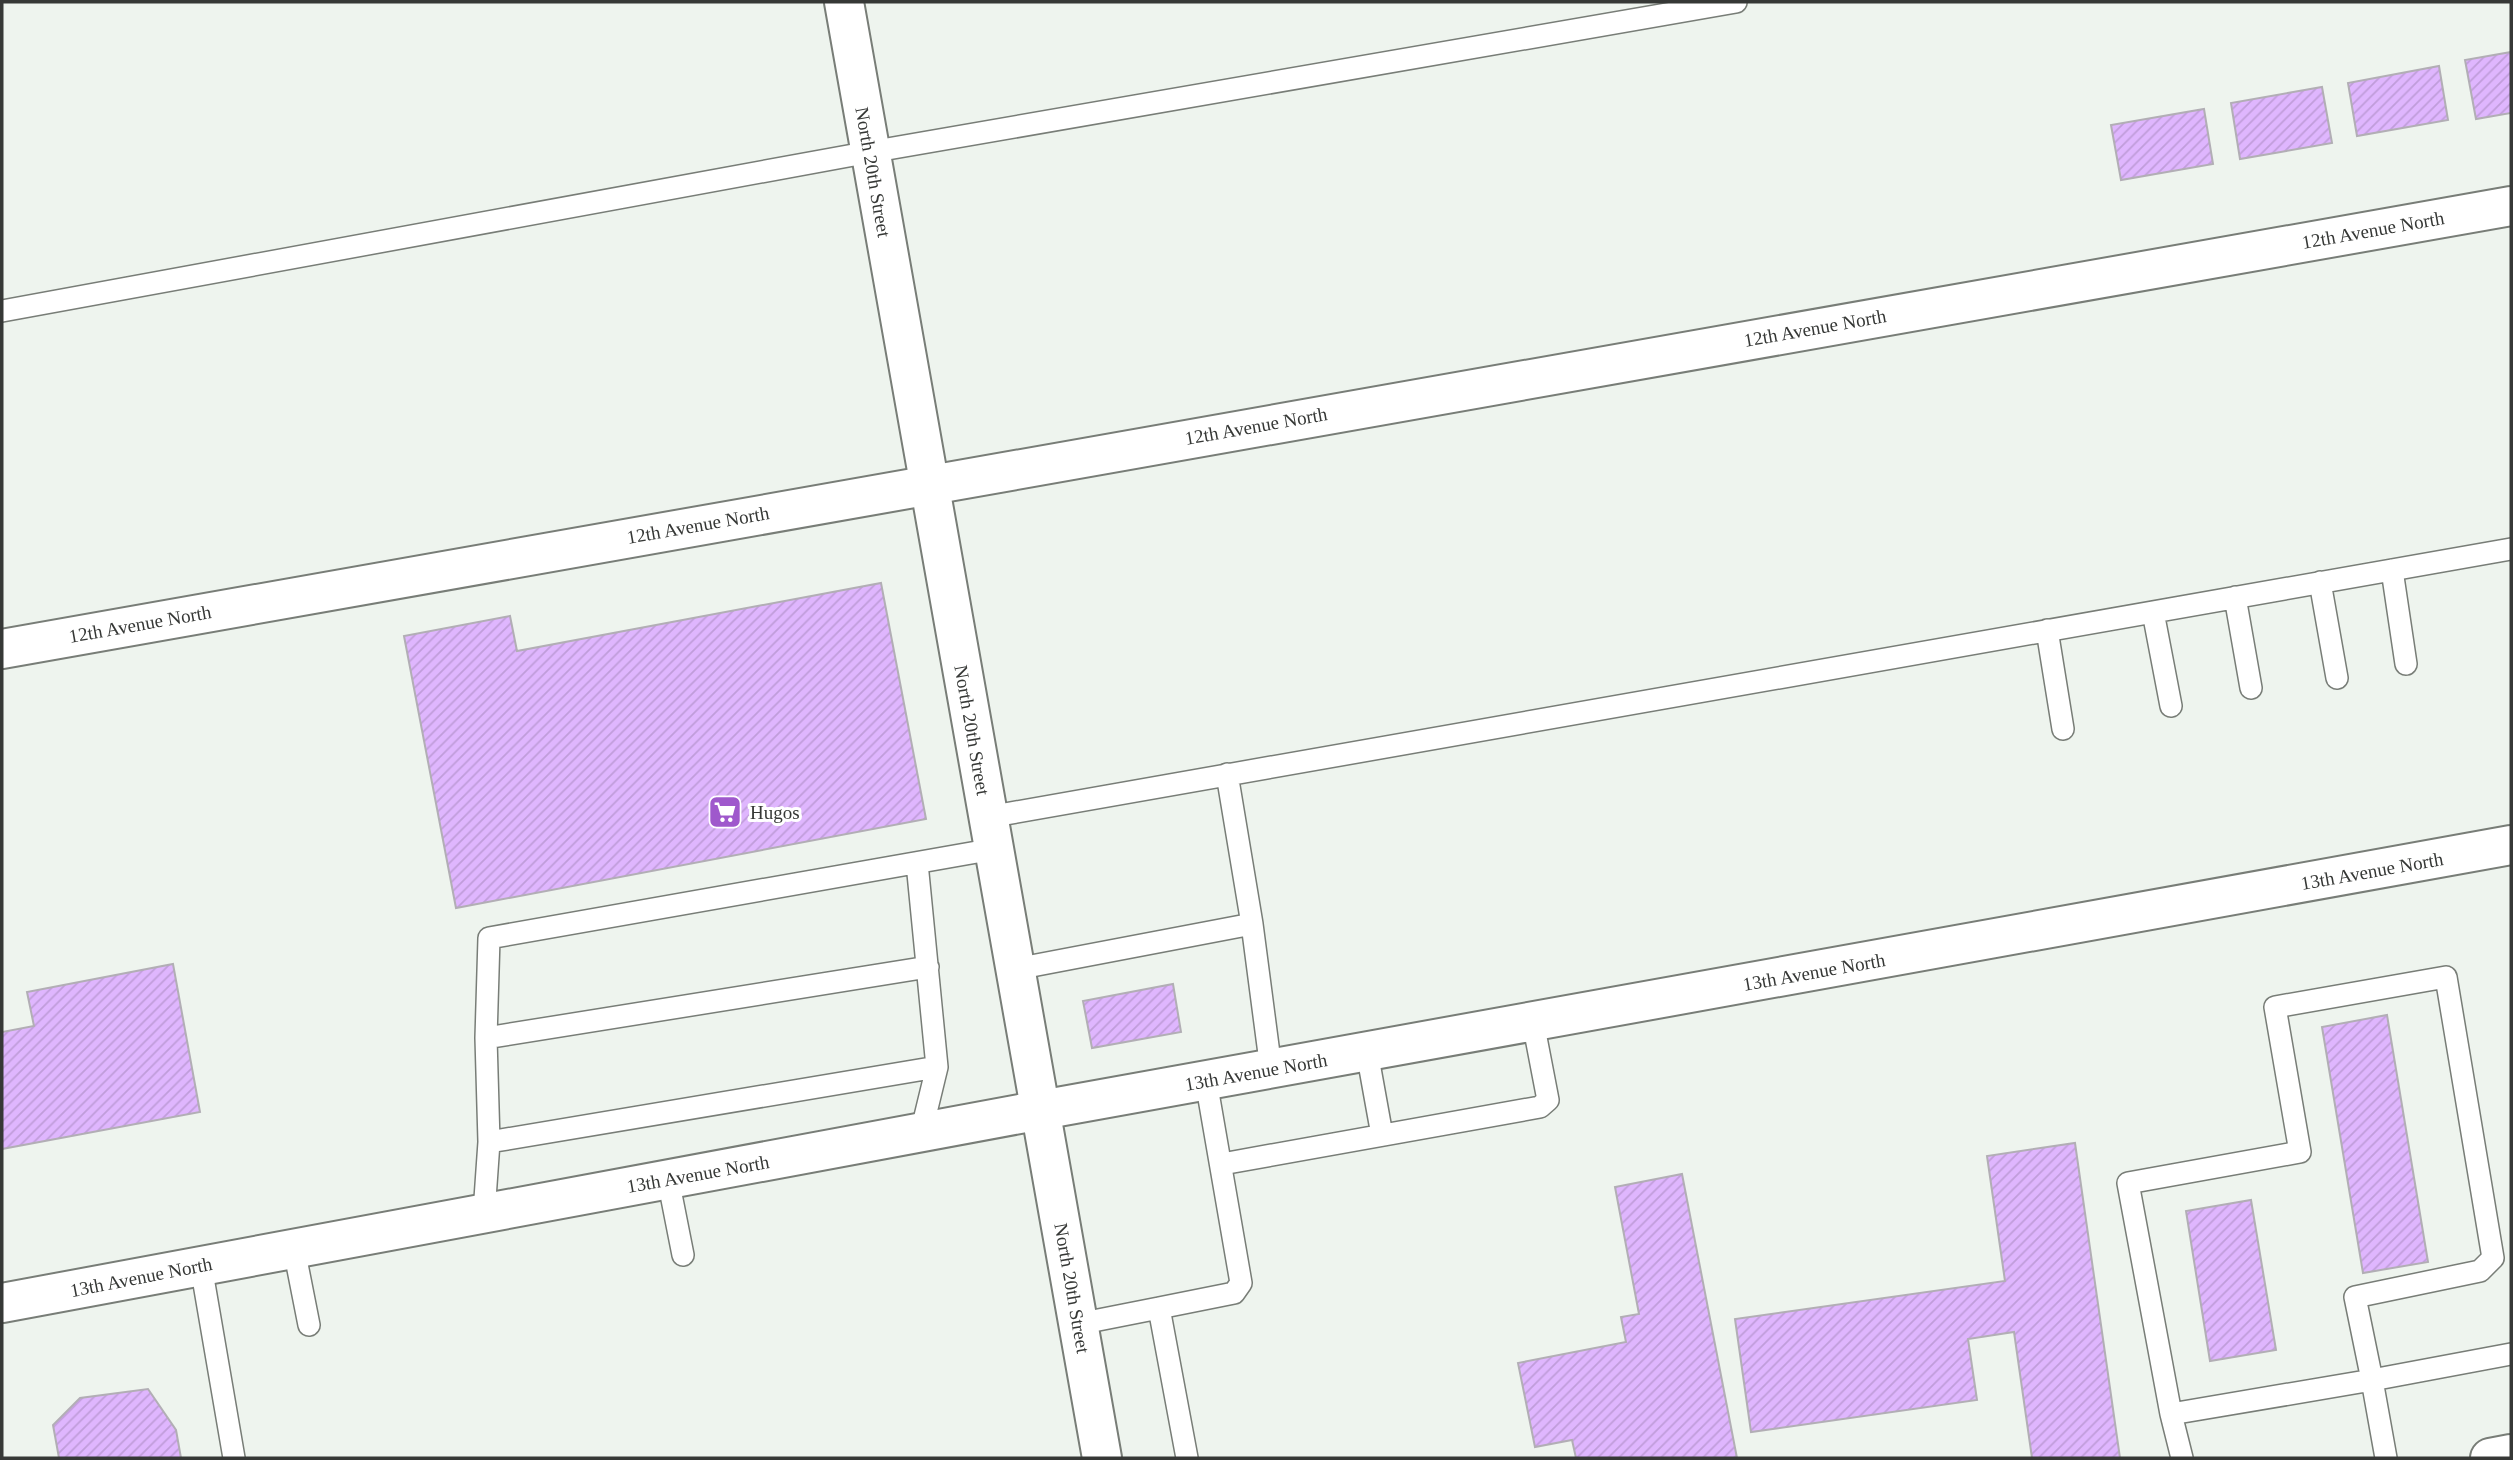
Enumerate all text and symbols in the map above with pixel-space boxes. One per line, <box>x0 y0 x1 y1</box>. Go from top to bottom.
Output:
street label: North 20th Street <box>851 105 895 239</box>
street label: 12th Avenue North <box>2300 207 2446 253</box>
street label: 12th Avenue North <box>1742 305 1888 351</box>
street label: 12th Avenue North <box>1183 403 1329 449</box>
street label: 12th Avenue North <box>625 502 771 548</box>
street label: 12th Avenue North <box>67 601 213 647</box>
street label: North 20th Street <box>950 663 994 797</box>
supermarket icon: Hugos <box>706 793 744 831</box>
place label: Hugos <box>750 802 800 823</box>
street label: 13th Avenue North <box>2299 848 2445 894</box>
street label: 13th Avenue North <box>1741 949 1887 995</box>
street label: 13th Avenue North <box>1183 1049 1329 1095</box>
street label: 13th Avenue North <box>625 1151 771 1197</box>
street label: North 20th Street <box>1050 1221 1094 1355</box>
street label: 13th Avenue North <box>68 1253 214 1301</box>

